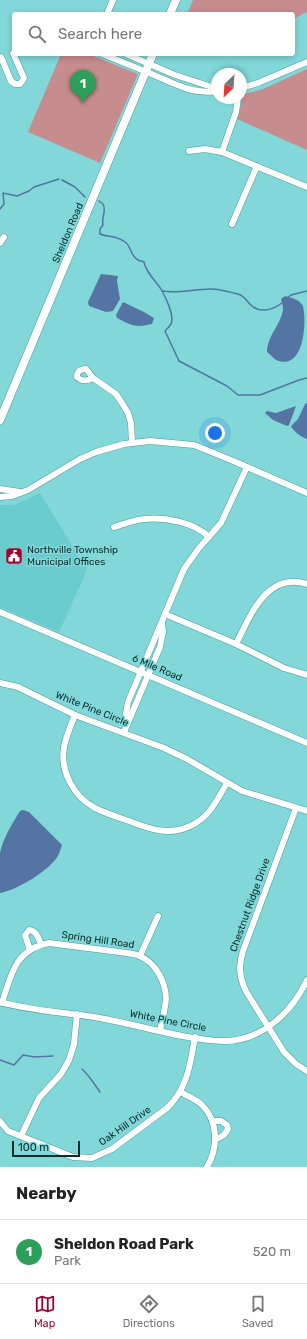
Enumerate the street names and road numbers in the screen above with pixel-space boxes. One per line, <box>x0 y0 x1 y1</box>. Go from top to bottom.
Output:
street label: Sheldon Road <box>50 201 86 265</box>
street label: 6 Mile Road <box>130 652 184 684</box>
street label: White Pine Circle <box>54 689 131 729</box>
street label: Chestnut Ridge Drive <box>227 856 273 953</box>
street label: Spring Hill Road <box>61 929 135 951</box>
street label: White Pine Circle <box>129 1008 208 1034</box>
street label: Oak Hill Drive <box>97 1103 154 1148</box>

